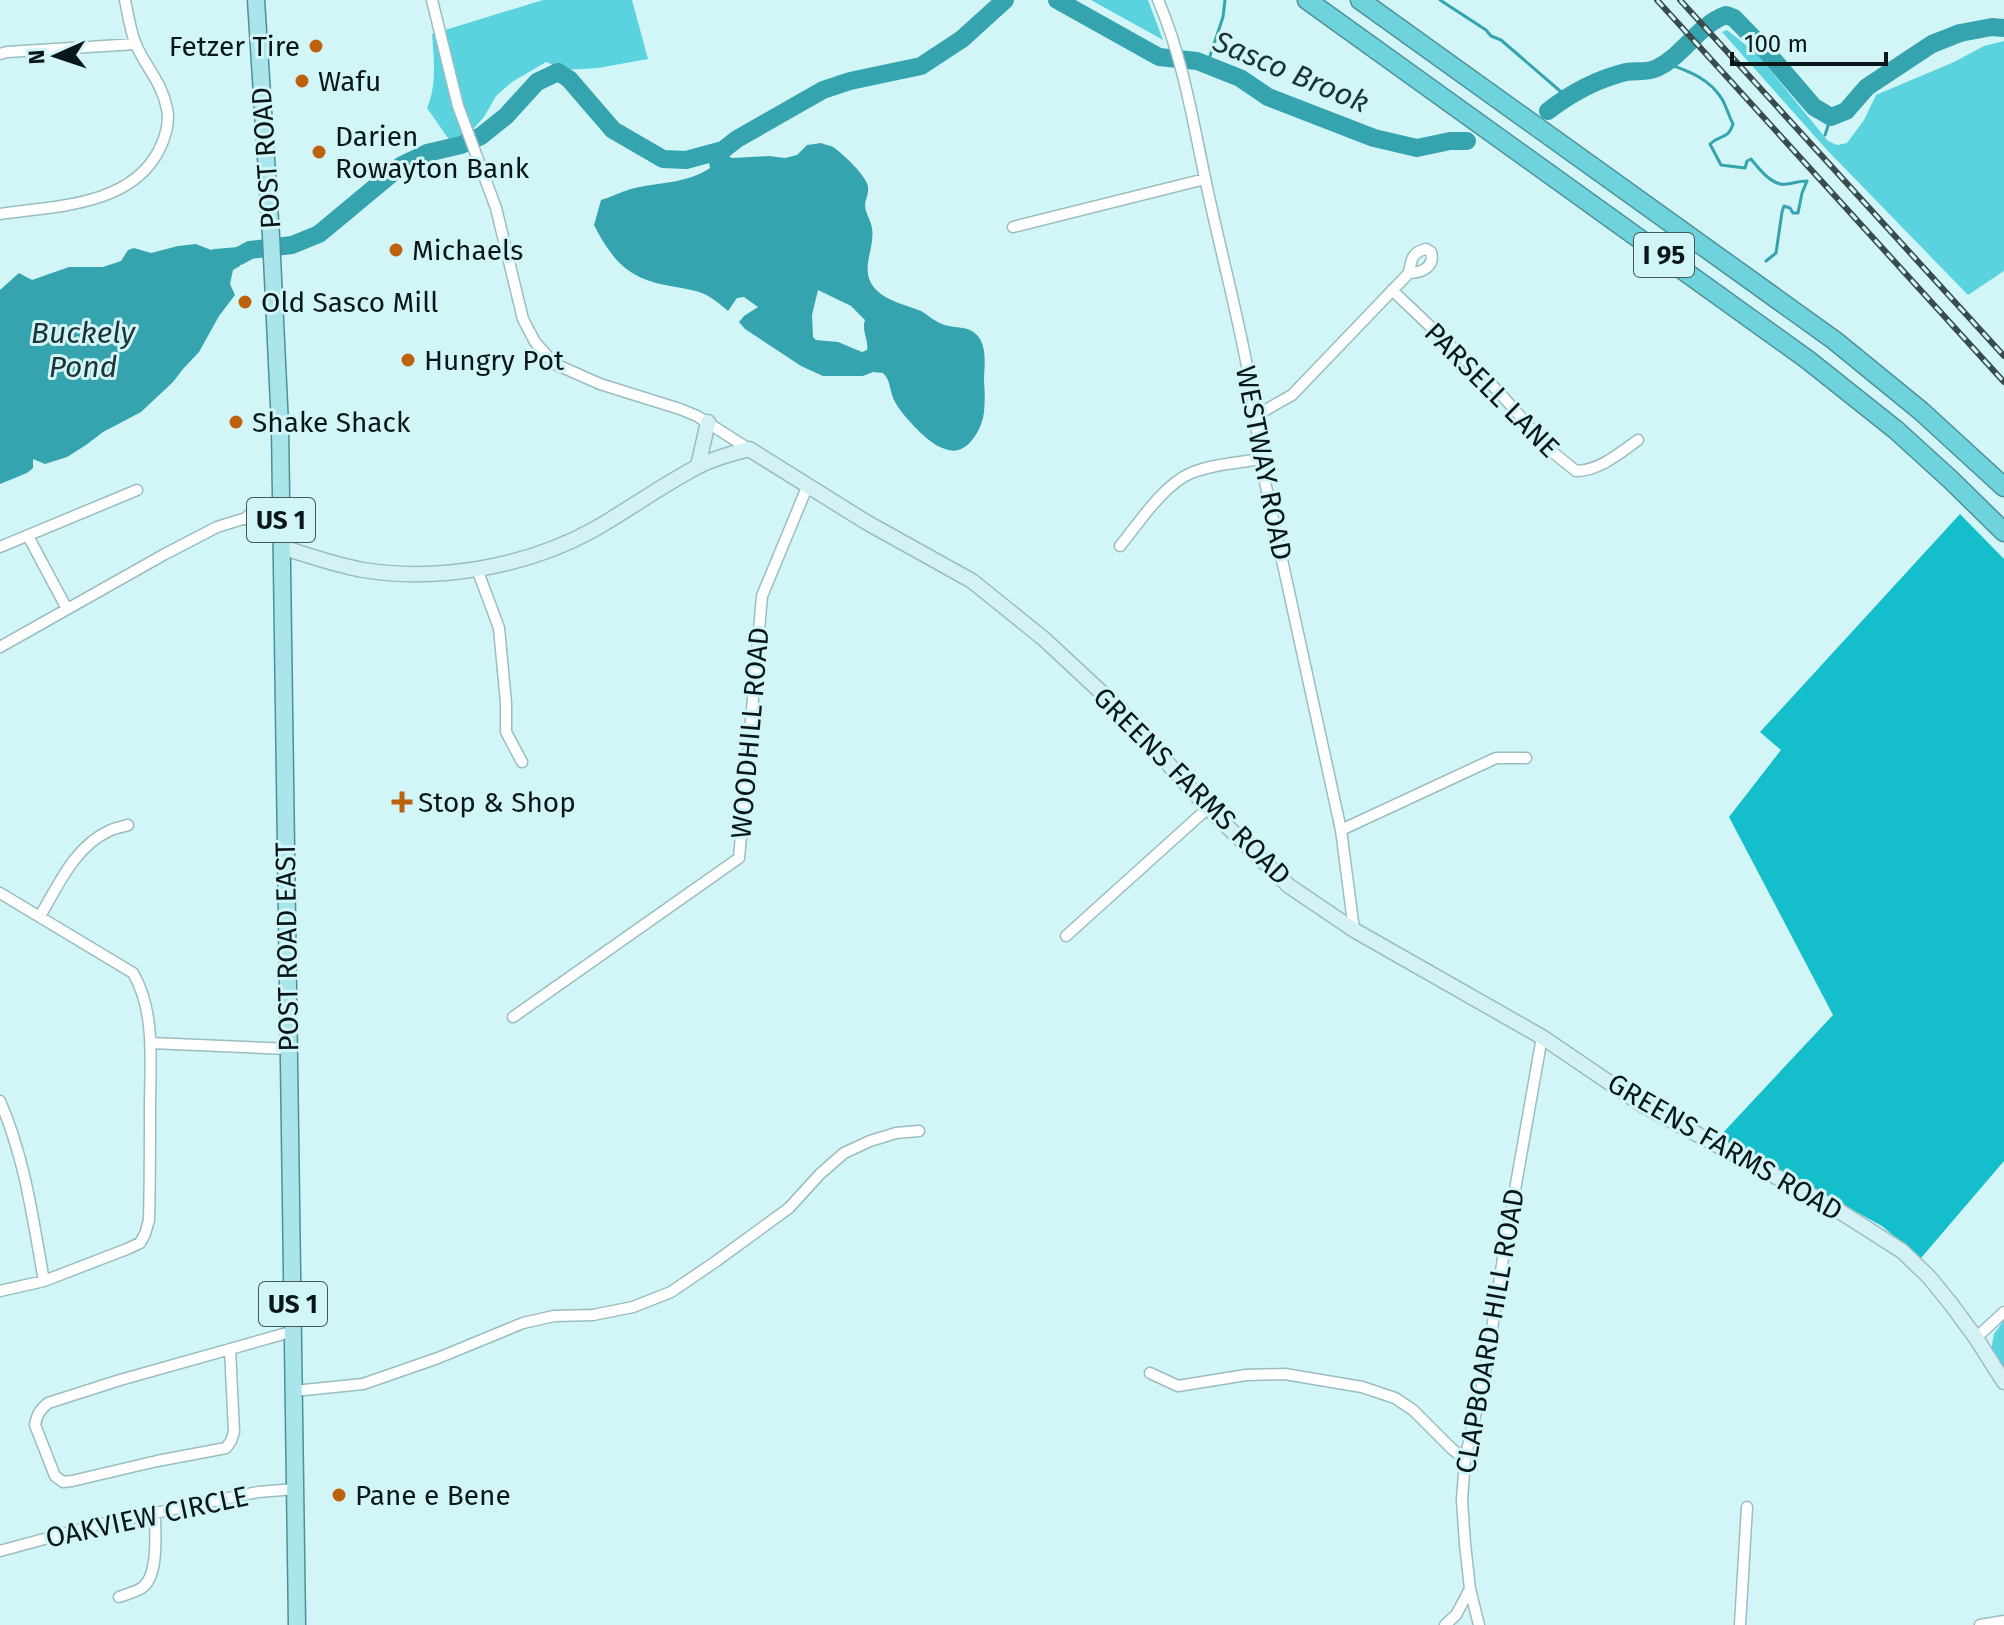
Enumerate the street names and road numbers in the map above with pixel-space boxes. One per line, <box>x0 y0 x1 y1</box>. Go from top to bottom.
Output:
street label: POST ROAD <box>245 86 287 230</box>
road number: I 95 <box>1634 233 1694 277</box>
street label: PARSELL LANE <box>1418 316 1566 464</box>
street label: WESTWAY ROAD <box>1229 363 1299 563</box>
road number: US 1 <box>247 498 315 542</box>
street label: WOODHILL ROAD <box>724 626 776 840</box>
street label: GREENS FARMS ROAD <box>1086 680 1298 892</box>
street label: POST ROAD EAST <box>269 841 305 1052</box>
street label: GREENS FARMS ROAD <box>1602 1066 1848 1228</box>
street label: CLAPBOARD HILL ROAD <box>1449 1186 1531 1476</box>
road number: US 1 <box>259 1282 327 1326</box>
street label: OAKVIEW CIRCLE <box>43 1479 251 1555</box>

